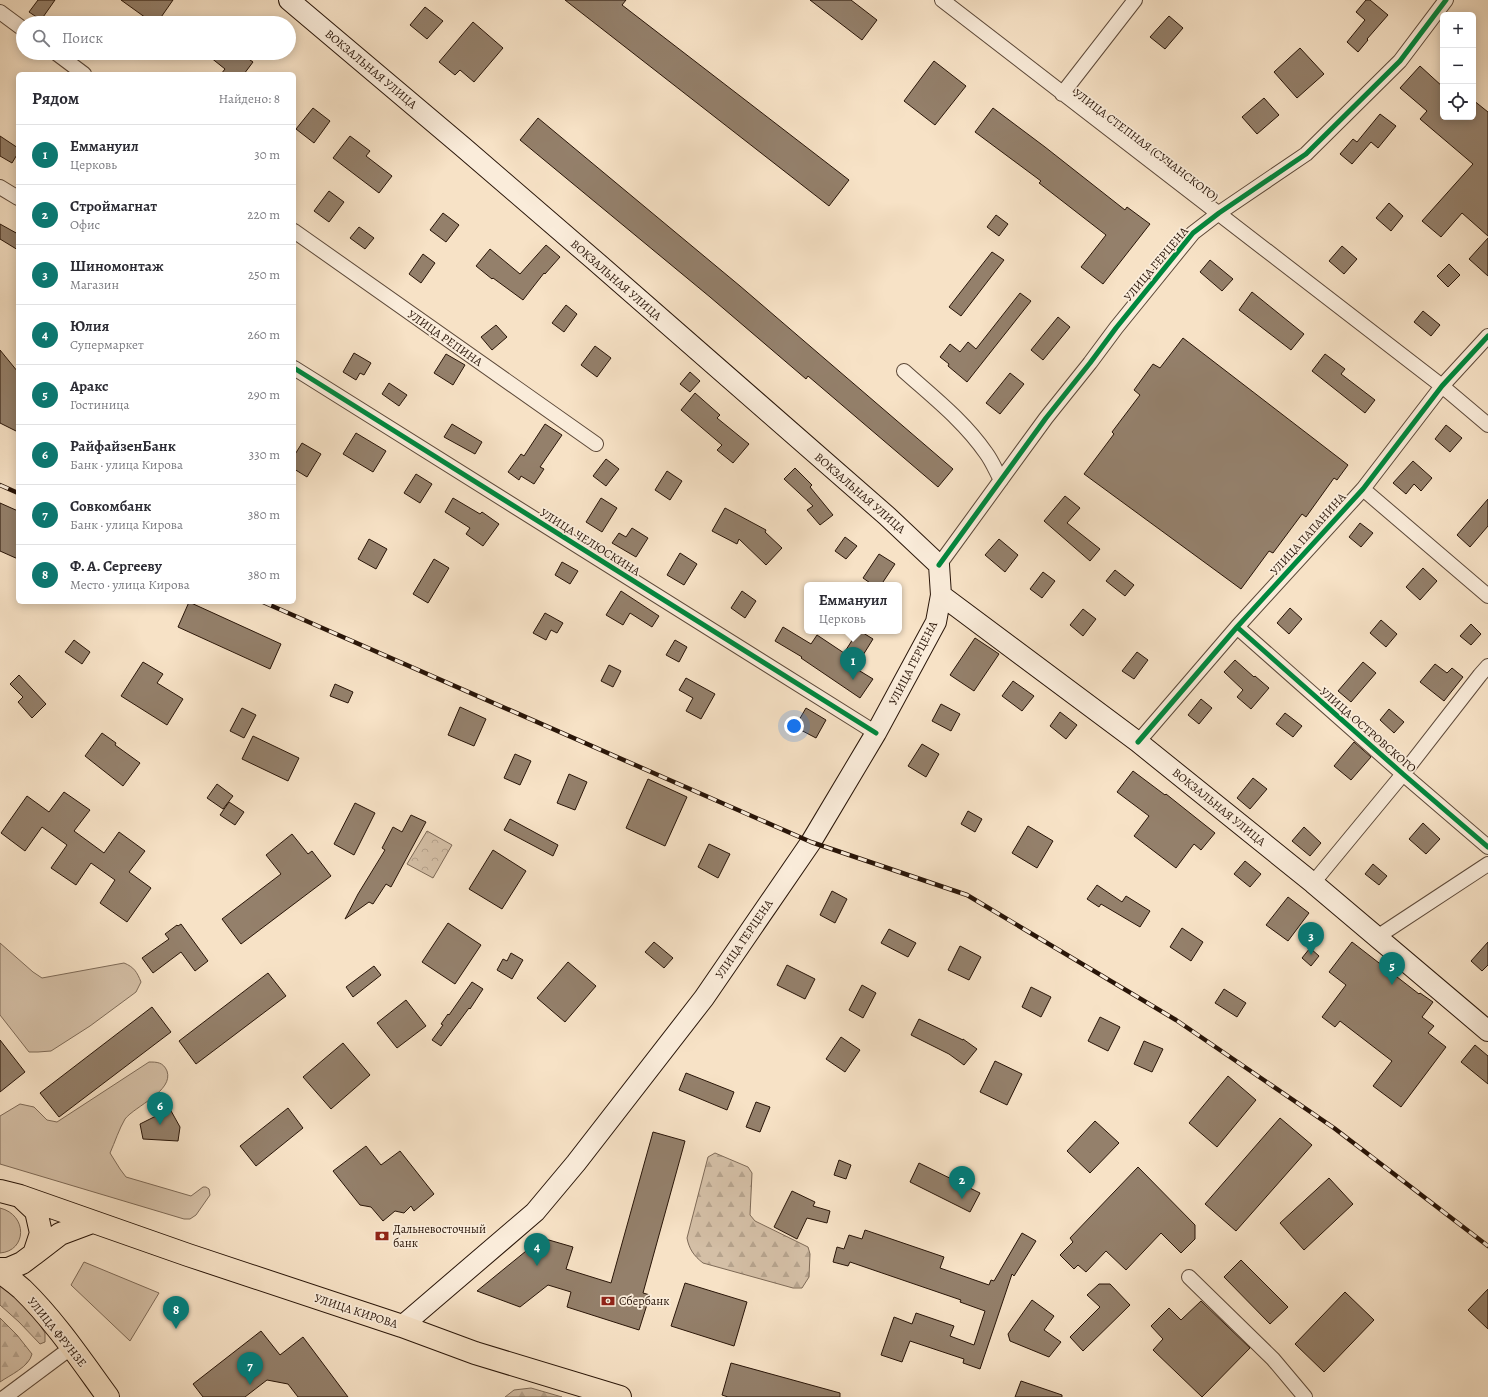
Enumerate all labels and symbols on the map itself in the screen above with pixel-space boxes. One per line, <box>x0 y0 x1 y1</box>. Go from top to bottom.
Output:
street label: ВОКЗАЛЬНАЯ УЛИЦА <box>322 26 421 113</box>
street label: УЛИЦА СТЕПНАЯ (СУЧАНСКОГО) <box>1070 85 1222 205</box>
street label: УЛИЦА ГЕРЦЕНА <box>1120 223 1192 305</box>
street label: ВОКЗАЛЬНАЯ УЛИЦА <box>567 236 666 325</box>
street label: УЛИЦА РЕПИНА <box>404 306 487 370</box>
street label: ВОКЗАЛЬНАЯ УЛИЦА <box>811 449 910 538</box>
street label: УЛИЦА ПАПАНИНА <box>1267 489 1350 579</box>
street label: УЛИЦА ЧЕЛЮСКИНА <box>537 505 644 580</box>
street label: УЛИЦА ГЕРЦЕНА <box>885 617 942 708</box>
pin: 1 <box>840 647 866 680</box>
street label: УЛИЦА ОСТРОВСКОГО <box>1316 684 1420 776</box>
your location <box>784 716 804 736</box>
street label: ВОКЗАЛЬНАЯ УЛИЦА <box>1169 764 1270 850</box>
street label: УЛИЦА ГЕРЦЕНА <box>712 895 777 982</box>
pin: 3 <box>1298 922 1324 955</box>
pin: 5 <box>1379 952 1405 985</box>
pin: 6 <box>147 1092 173 1125</box>
pin: 2 <box>949 1166 975 1199</box>
place label: Дальневосточный банк <box>393 1221 486 1251</box>
bank icon: Дальневосточный банк <box>374 1228 390 1244</box>
pin: 4 <box>524 1233 550 1266</box>
street label: УЛИЦА КИРОВА <box>312 1290 401 1332</box>
bank icon: Сбербанк <box>600 1293 616 1309</box>
place label: Сбербанк <box>619 1293 670 1309</box>
street label: УЛИЦА ФРУНЗЕ <box>24 1294 90 1370</box>
pin: 8 <box>163 1296 189 1329</box>
pin: 7 <box>237 1352 263 1385</box>

